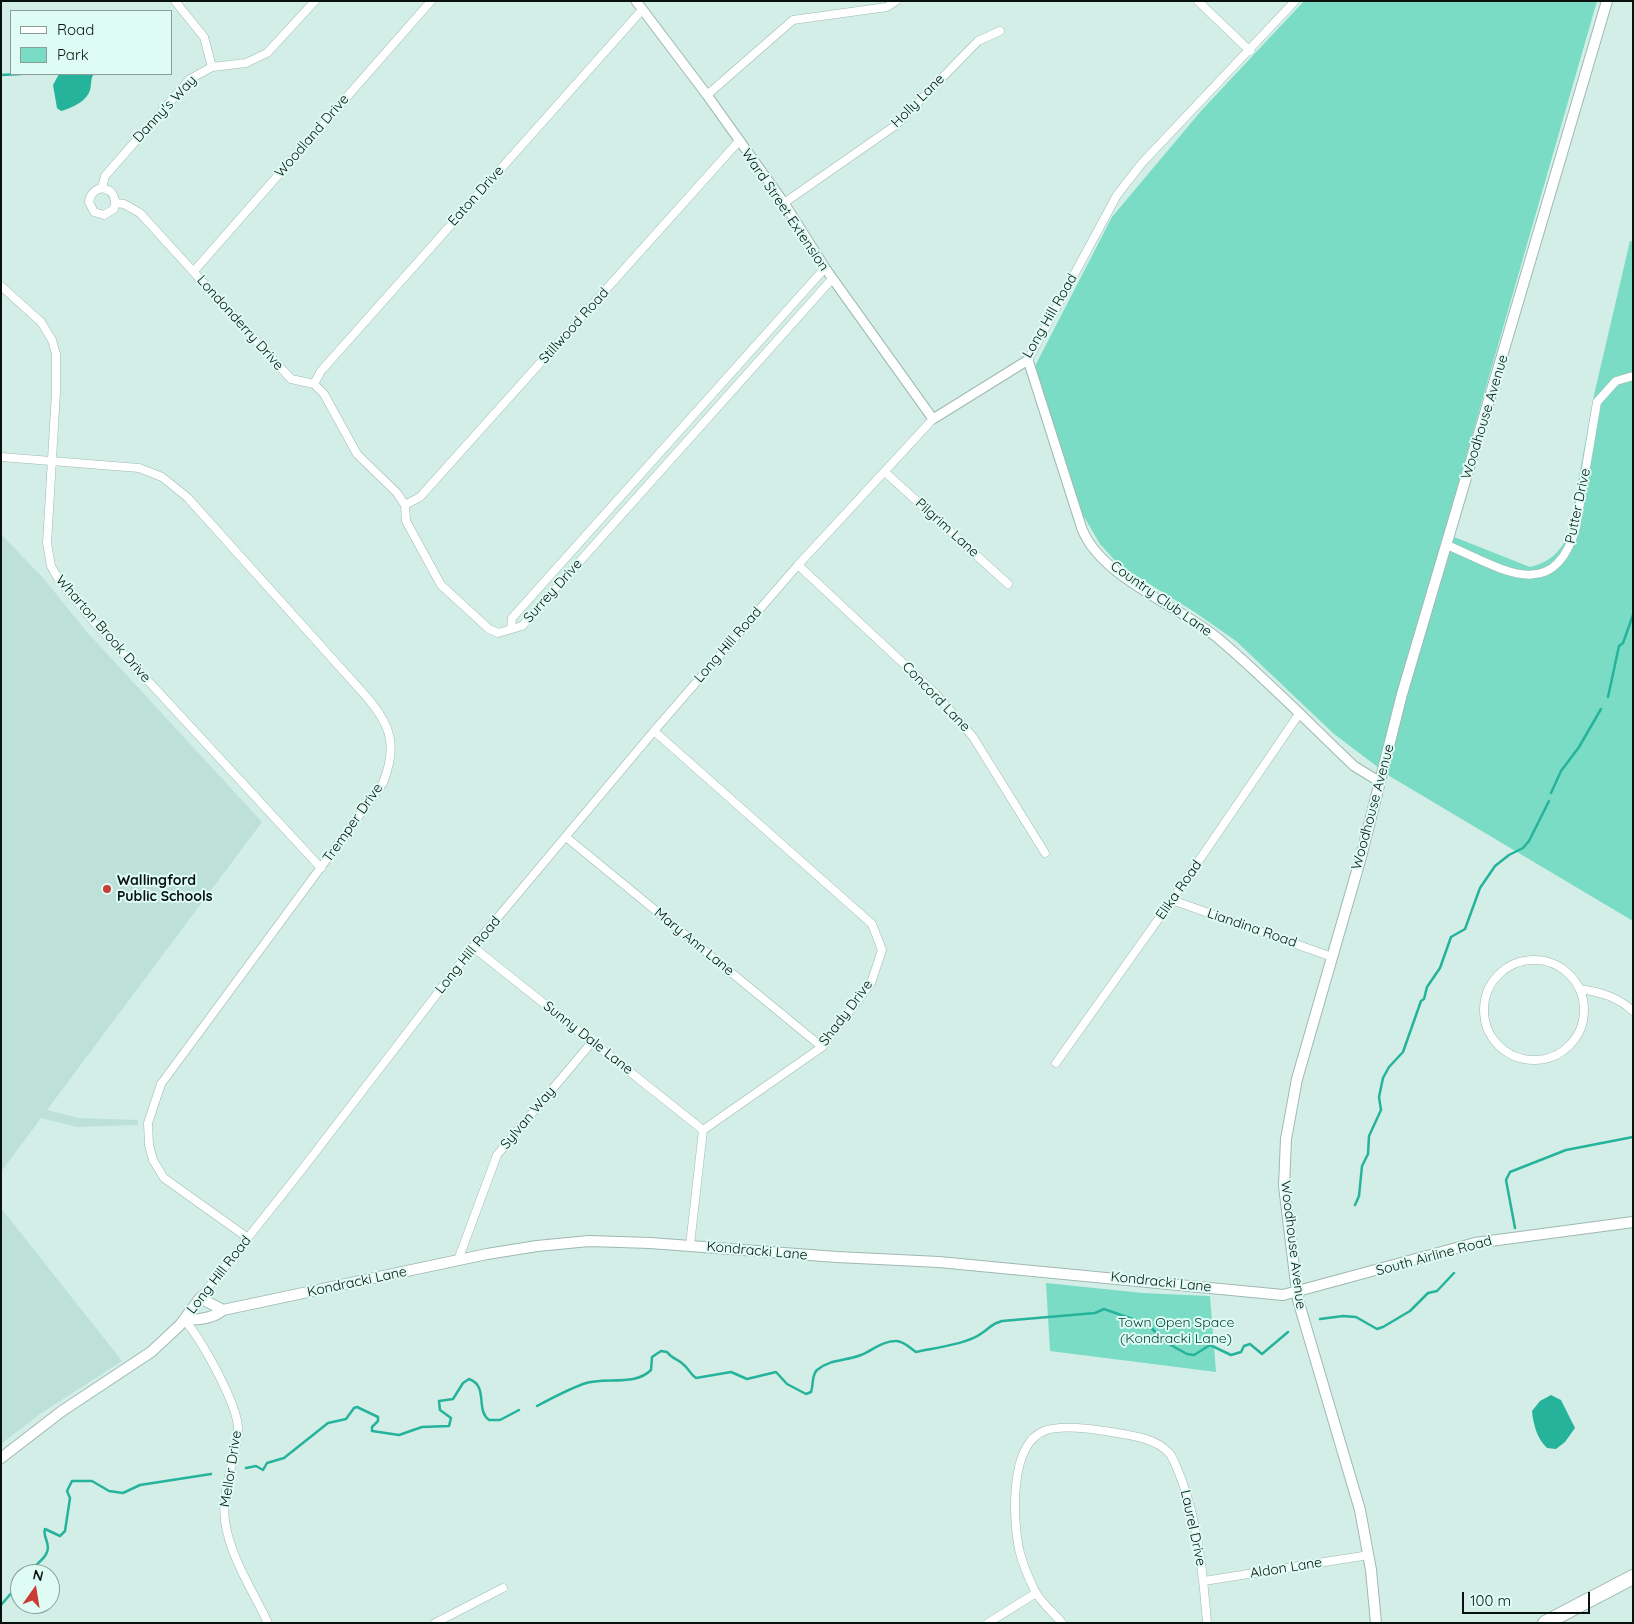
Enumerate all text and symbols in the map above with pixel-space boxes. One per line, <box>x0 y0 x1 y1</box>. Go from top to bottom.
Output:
legend <box>10 10 172 75</box>
text: Road <box>57 20 94 39</box>
text: Park <box>57 45 89 64</box>
street label: Holly Lane <box>888 71 948 131</box>
street label: Danny's Way <box>130 72 200 146</box>
street label: Woodland Drive <box>271 91 353 181</box>
street label: Ward Street Extension <box>738 146 832 274</box>
street label: Eaton Drive <box>445 162 507 230</box>
street label: Long Hill Road <box>1019 271 1081 361</box>
street label: Londonderry Drive <box>193 272 287 374</box>
street label: Stillwood Road <box>536 285 612 367</box>
street label: Woodhouse Avenue <box>1458 353 1512 481</box>
street label: Putter Drive <box>1562 467 1594 545</box>
street label: Pilgrim Lane <box>912 495 982 561</box>
street label: Surrey Drive <box>520 556 586 626</box>
street label: Country Club Lane <box>1107 558 1215 640</box>
street label: Wharton Brook Drive <box>52 572 154 686</box>
street label: Long Hill Road <box>691 604 765 686</box>
street label: Concord Lane <box>898 659 974 735</box>
street label: Woodhouse Avenue <box>1348 742 1398 872</box>
street label: Tremper Drive <box>320 780 386 866</box>
street label: Elika Road <box>1152 857 1206 923</box>
place label: Wallingford Public Schools <box>117 873 213 906</box>
marker: Wallingford Public Schools <box>101 883 113 895</box>
street label: Mary Ann Lane <box>651 905 737 979</box>
street label: Liandina Road <box>1205 905 1299 951</box>
street label: Long Hill Road <box>432 913 504 997</box>
street label: Shady Drive <box>816 977 876 1049</box>
street label: Sunny Dale Lane <box>540 998 636 1078</box>
street label: Sylvan Way <box>497 1083 559 1153</box>
street label: Woodhouse Avenue <box>1277 1180 1309 1310</box>
street label: South Airline Road <box>1374 1232 1494 1280</box>
street label: Long Hill Road <box>183 1233 255 1317</box>
street label: Kondracki Lane <box>706 1238 808 1264</box>
street label: Kondracki Lane <box>306 1263 408 1301</box>
street label: Kondracki Lane <box>1110 1268 1212 1296</box>
park label: Town Open Space (Kondracki Lane) <box>1118 1315 1234 1348</box>
street label: Mellor Drive <box>217 1430 245 1508</box>
street label: Laurel Drive <box>1177 1488 1209 1568</box>
street label: Aldon Lane <box>1249 1554 1323 1582</box>
north arrow <box>10 1564 60 1614</box>
text: N <box>31 1565 45 1585</box>
scale bar <box>1464 1582 1592 1614</box>
text: 100 m <box>1470 1591 1511 1610</box>

